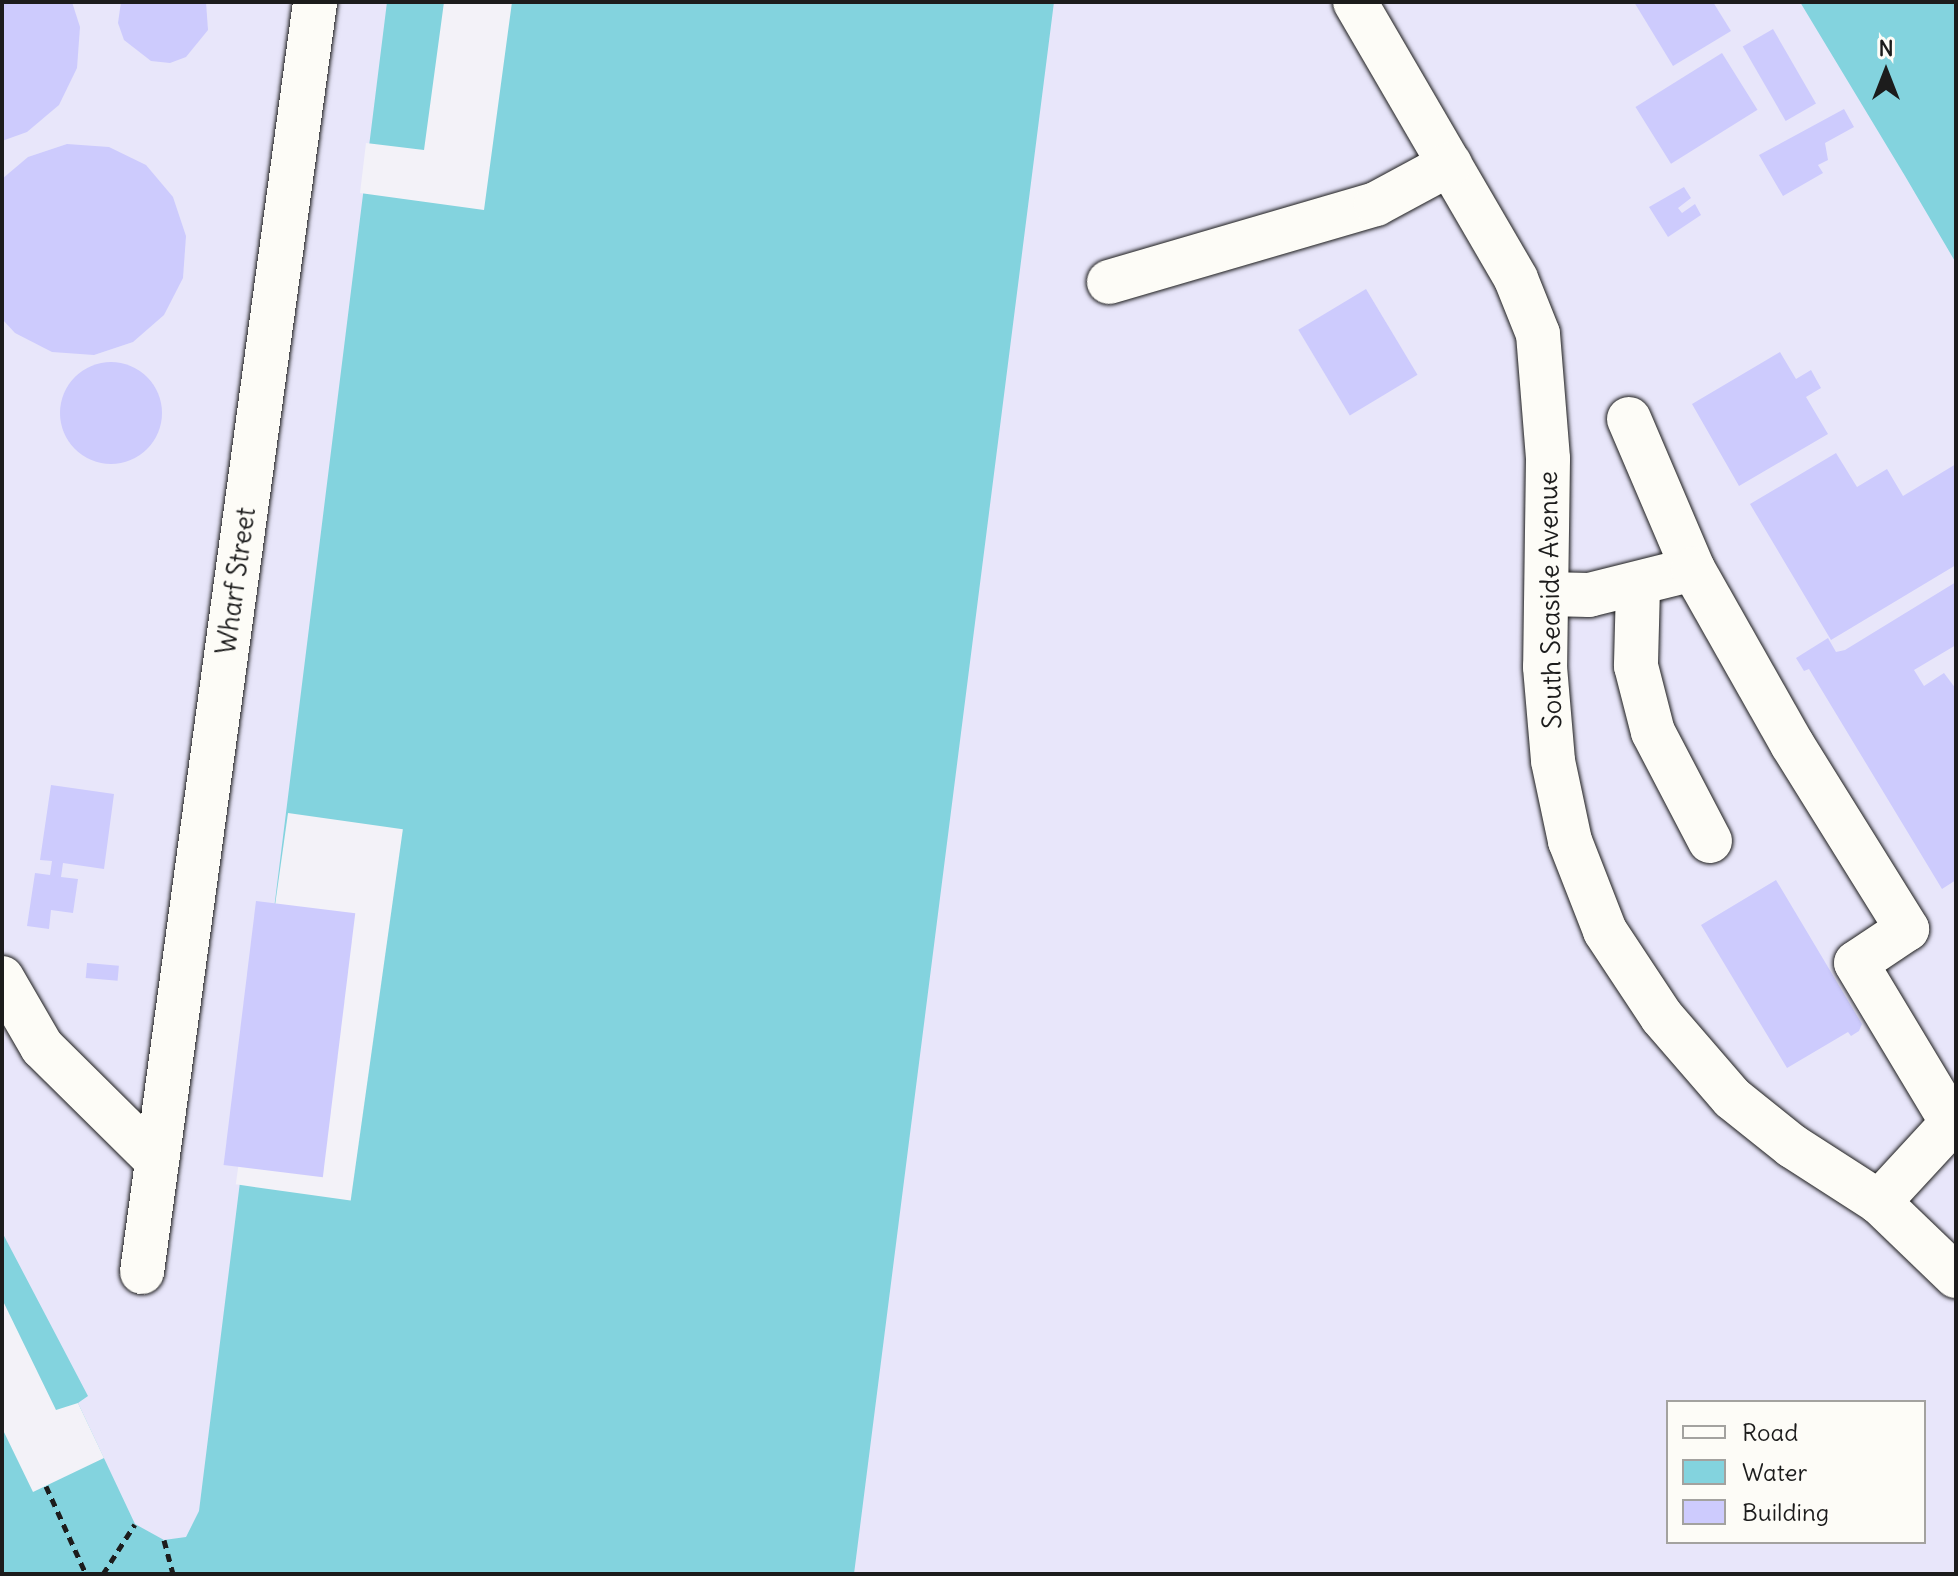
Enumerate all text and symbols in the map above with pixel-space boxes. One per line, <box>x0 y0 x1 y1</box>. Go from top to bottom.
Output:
north arrow <box>1846 32 1926 112</box>
text: N <box>1878 34 1894 62</box>
street label: South Seaside Avenue <box>1532 471 1568 729</box>
street label: Wharf Street <box>210 505 262 657</box>
legend <box>1666 1400 1926 1544</box>
text: Road <box>1742 1417 1798 1447</box>
text: Water <box>1742 1457 1807 1487</box>
text: Building <box>1742 1497 1829 1527</box>

